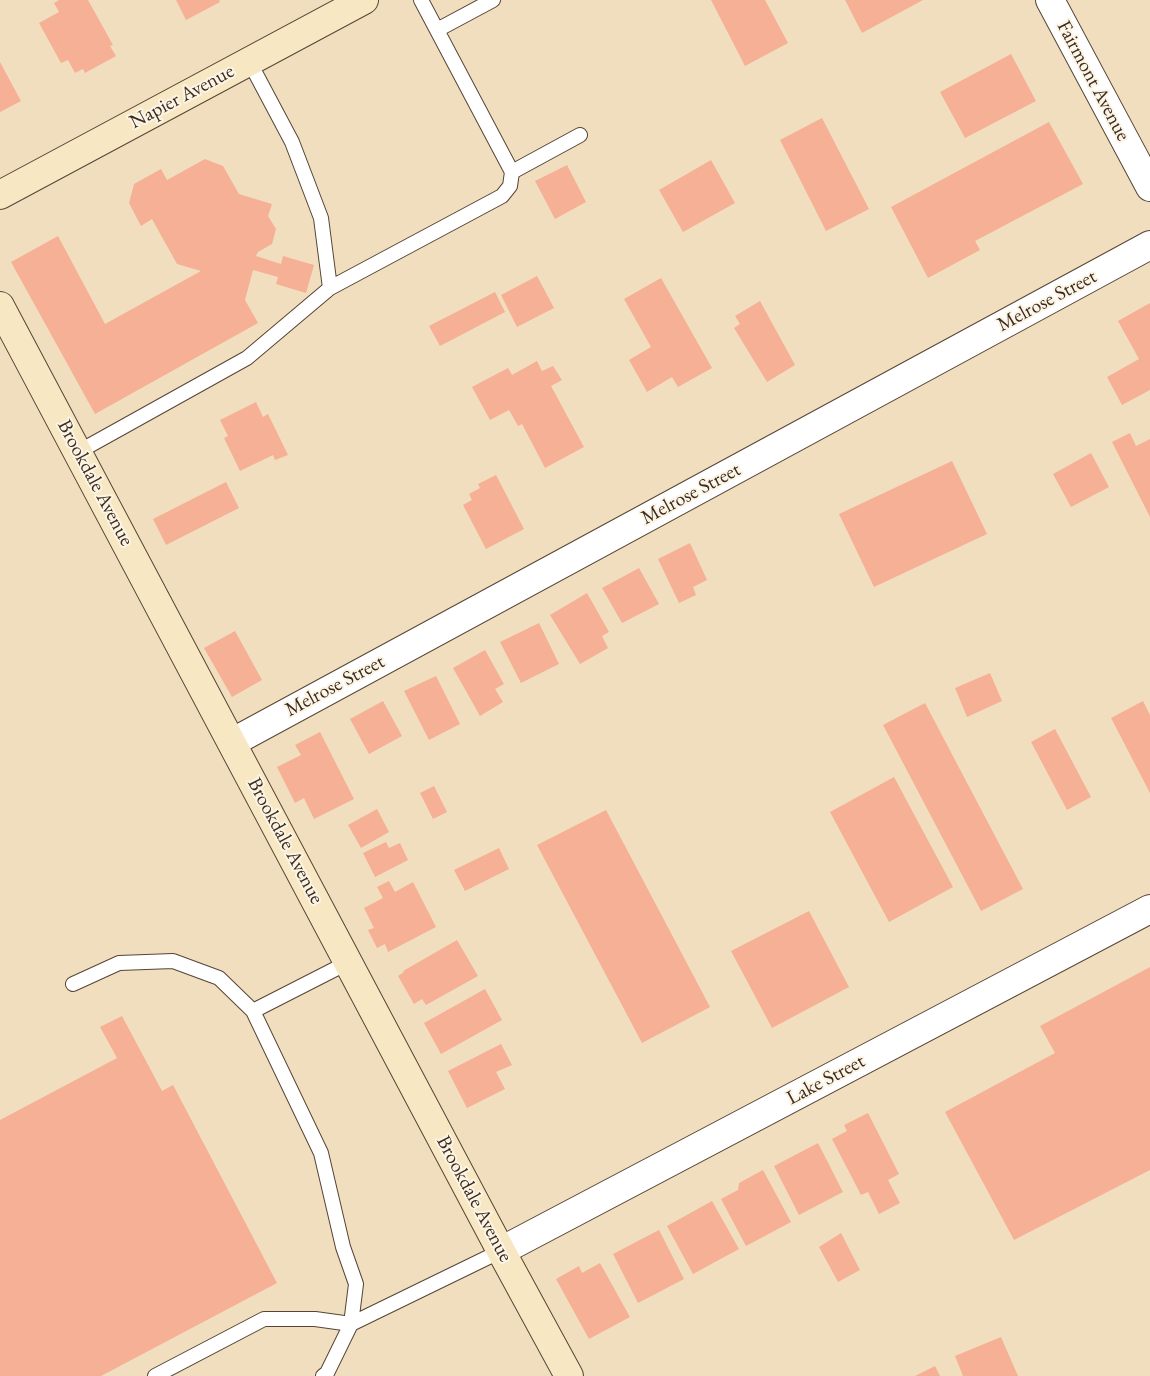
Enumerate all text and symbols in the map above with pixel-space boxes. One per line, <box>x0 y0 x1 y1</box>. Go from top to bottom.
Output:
street label: Fairmont Avenue <box>1051 17 1135 145</box>
street label: Napier Avenue <box>126 59 238 135</box>
street label: Melrose Street <box>993 265 1101 337</box>
street label: Brookdale Avenue <box>52 416 138 550</box>
street label: Melrose Street <box>637 458 745 530</box>
street label: Melrose Street <box>281 650 389 722</box>
street label: Brookdale Avenue <box>242 774 328 908</box>
street label: Lake Street <box>783 1050 869 1110</box>
street label: Brookdale Avenue <box>431 1132 517 1266</box>

